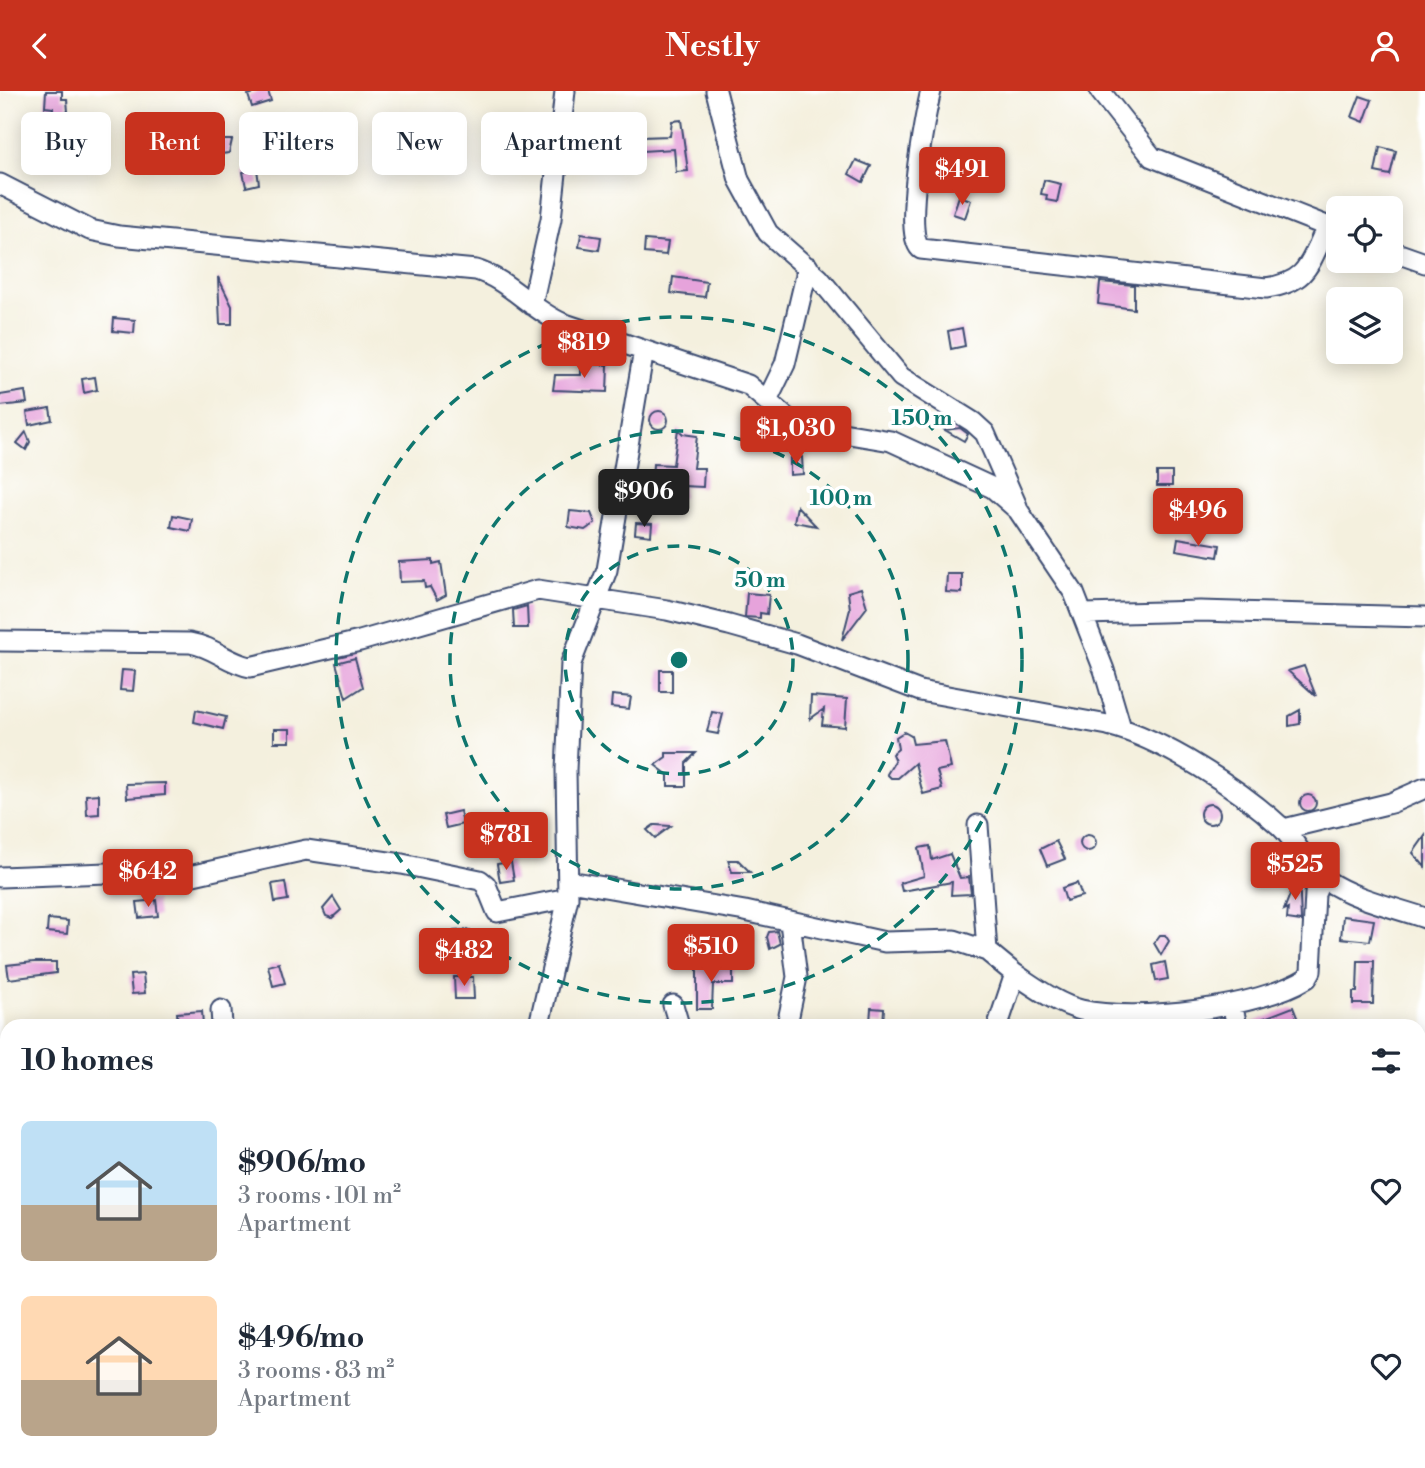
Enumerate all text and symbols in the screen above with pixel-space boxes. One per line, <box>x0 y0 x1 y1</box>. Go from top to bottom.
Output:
text: Nestly <box>665 26 760 66</box>
icon: back <box>21 27 59 65</box>
icon: person <box>1366 27 1404 65</box>
chip: Buy <box>21 112 111 175</box>
chip: Rent <box>125 112 225 175</box>
chip: Filters <box>239 112 358 175</box>
chip: New <box>372 112 467 175</box>
chip: Apartment <box>481 112 647 175</box>
pin: $491 <box>921 148 1003 207</box>
text: $491 <box>935 156 989 184</box>
map controls <box>1326 196 1403 364</box>
button: locate <box>1326 196 1403 273</box>
button: layers <box>1326 287 1403 364</box>
pin: $819 <box>543 321 625 380</box>
text: $819 <box>557 329 611 357</box>
text: 150 m <box>892 406 952 432</box>
pin: $1,030 <box>739 407 853 466</box>
text: $1,030 <box>756 415 836 443</box>
pin: $906 <box>603 469 685 529</box>
text: $906 <box>614 478 674 506</box>
text: 100 m <box>810 486 872 512</box>
pin: $496 <box>1157 489 1239 548</box>
text: $496 <box>1169 497 1227 525</box>
text: 50 m <box>735 568 785 594</box>
centre of rings <box>667 648 691 672</box>
pin: $781 <box>465 813 547 872</box>
text: $781 <box>480 821 532 849</box>
pin: $525 <box>1254 843 1336 902</box>
pin: $642 <box>107 849 189 909</box>
text: $525 <box>1267 851 1323 879</box>
text: $642 <box>119 858 177 886</box>
pin: $510 <box>670 925 752 984</box>
pin: $482 <box>423 929 505 988</box>
text: $510 <box>684 933 738 961</box>
text: $482 <box>435 937 493 965</box>
text: 10 homes <box>21 1042 154 1080</box>
icon: filters <box>1367 1042 1405 1080</box>
text: $906/mo <box>238 1144 366 1182</box>
icon: home <box>77 1149 161 1233</box>
icon: heart <box>1367 1172 1405 1210</box>
text: 3 rooms · 101 m² <box>238 1182 401 1210</box>
text: Apartment <box>238 1210 351 1238</box>
text: $496/mo <box>238 1319 364 1357</box>
icon: home <box>77 1324 161 1408</box>
icon: heart <box>1367 1347 1405 1385</box>
text: 3 rooms · 83 m² <box>238 1357 394 1385</box>
text: Apartment <box>238 1385 351 1413</box>

